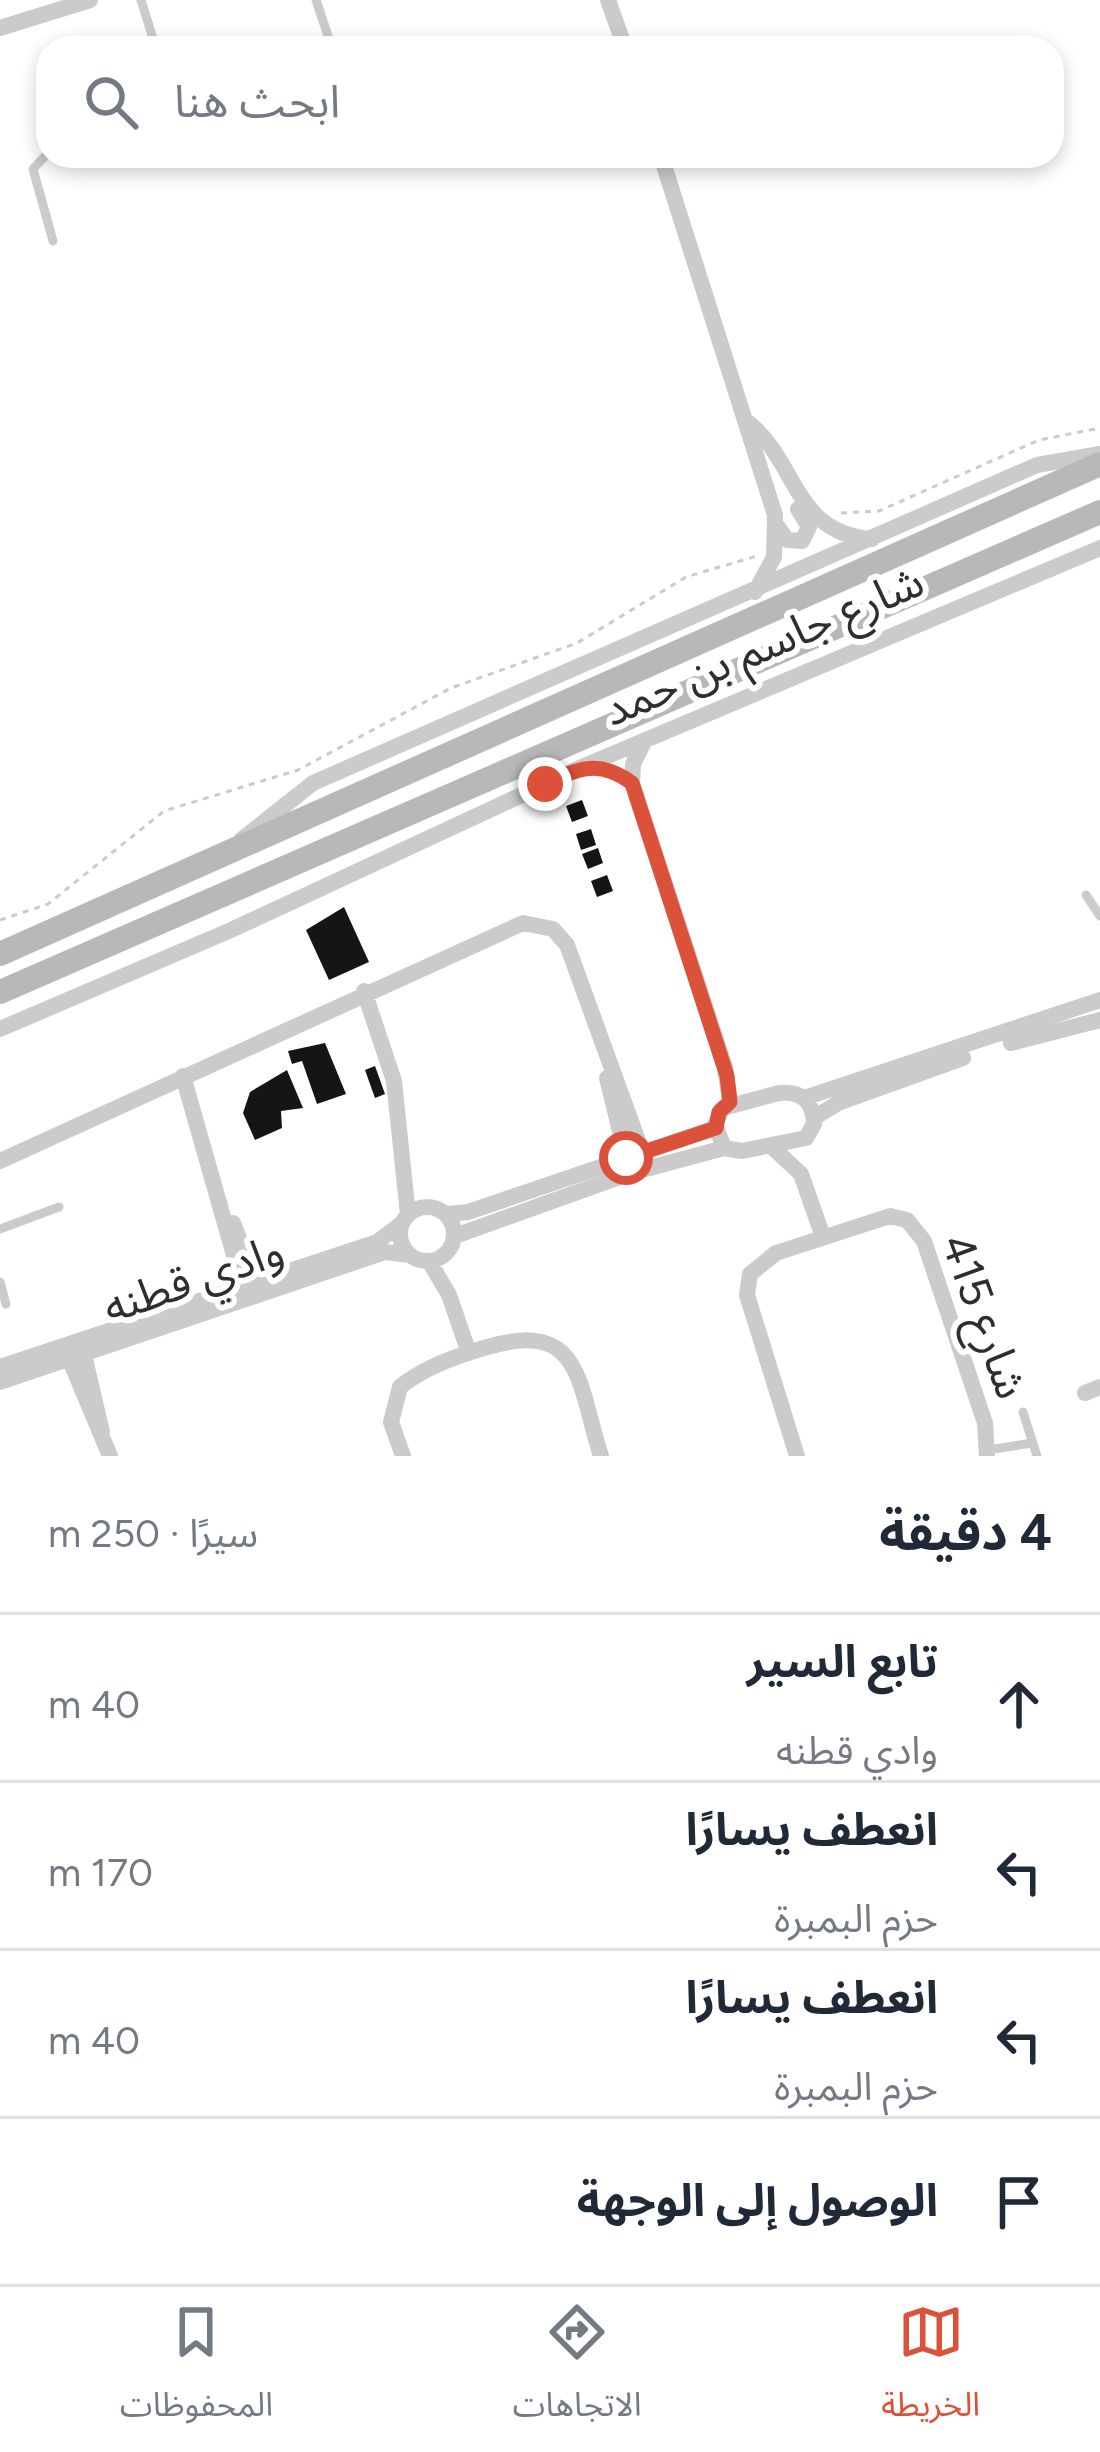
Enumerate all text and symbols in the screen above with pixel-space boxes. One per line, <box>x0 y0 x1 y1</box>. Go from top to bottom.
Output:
search box <box>36 36 1064 168</box>
icon: search <box>78 69 144 135</box>
text: ابحث هنا <box>174 74 340 128</box>
street label: شارع جاسم بن حمد <box>595 553 934 743</box>
route end <box>518 757 572 811</box>
route start <box>599 1131 653 1185</box>
street label: وادي قطنه <box>96 1222 293 1341</box>
street label: شارع 415 <box>924 1226 1040 1408</box>
text: 4 دقيقة <box>879 1502 1052 1563</box>
text: سيرًا · 250 m <box>48 1510 258 1557</box>
text: تابع السير <box>747 1634 938 1688</box>
icon: ahead <box>986 1671 1052 1737</box>
text: 40 m <box>48 1681 140 1728</box>
text: وادي قطنه <box>776 1727 938 1774</box>
text: انعطف يسارًا <box>686 1802 938 1856</box>
icon: left <box>986 1839 1052 1905</box>
text: 170 m <box>48 1849 153 1896</box>
text: حزم البمبرة <box>774 1895 938 1942</box>
text: انعطف يسارًا <box>686 1970 938 2024</box>
icon: left <box>986 2007 1052 2073</box>
text: 40 m <box>48 2017 140 2064</box>
text: حزم البمبرة <box>774 2063 938 2110</box>
icon: arrive <box>986 2169 1052 2235</box>
text: الوصول إلى الوجهة <box>577 2173 938 2227</box>
tab: المحفوظات <box>120 2299 273 2440</box>
tab: الاتجاهات <box>513 2299 642 2440</box>
tab: الخريطة <box>881 2299 980 2440</box>

